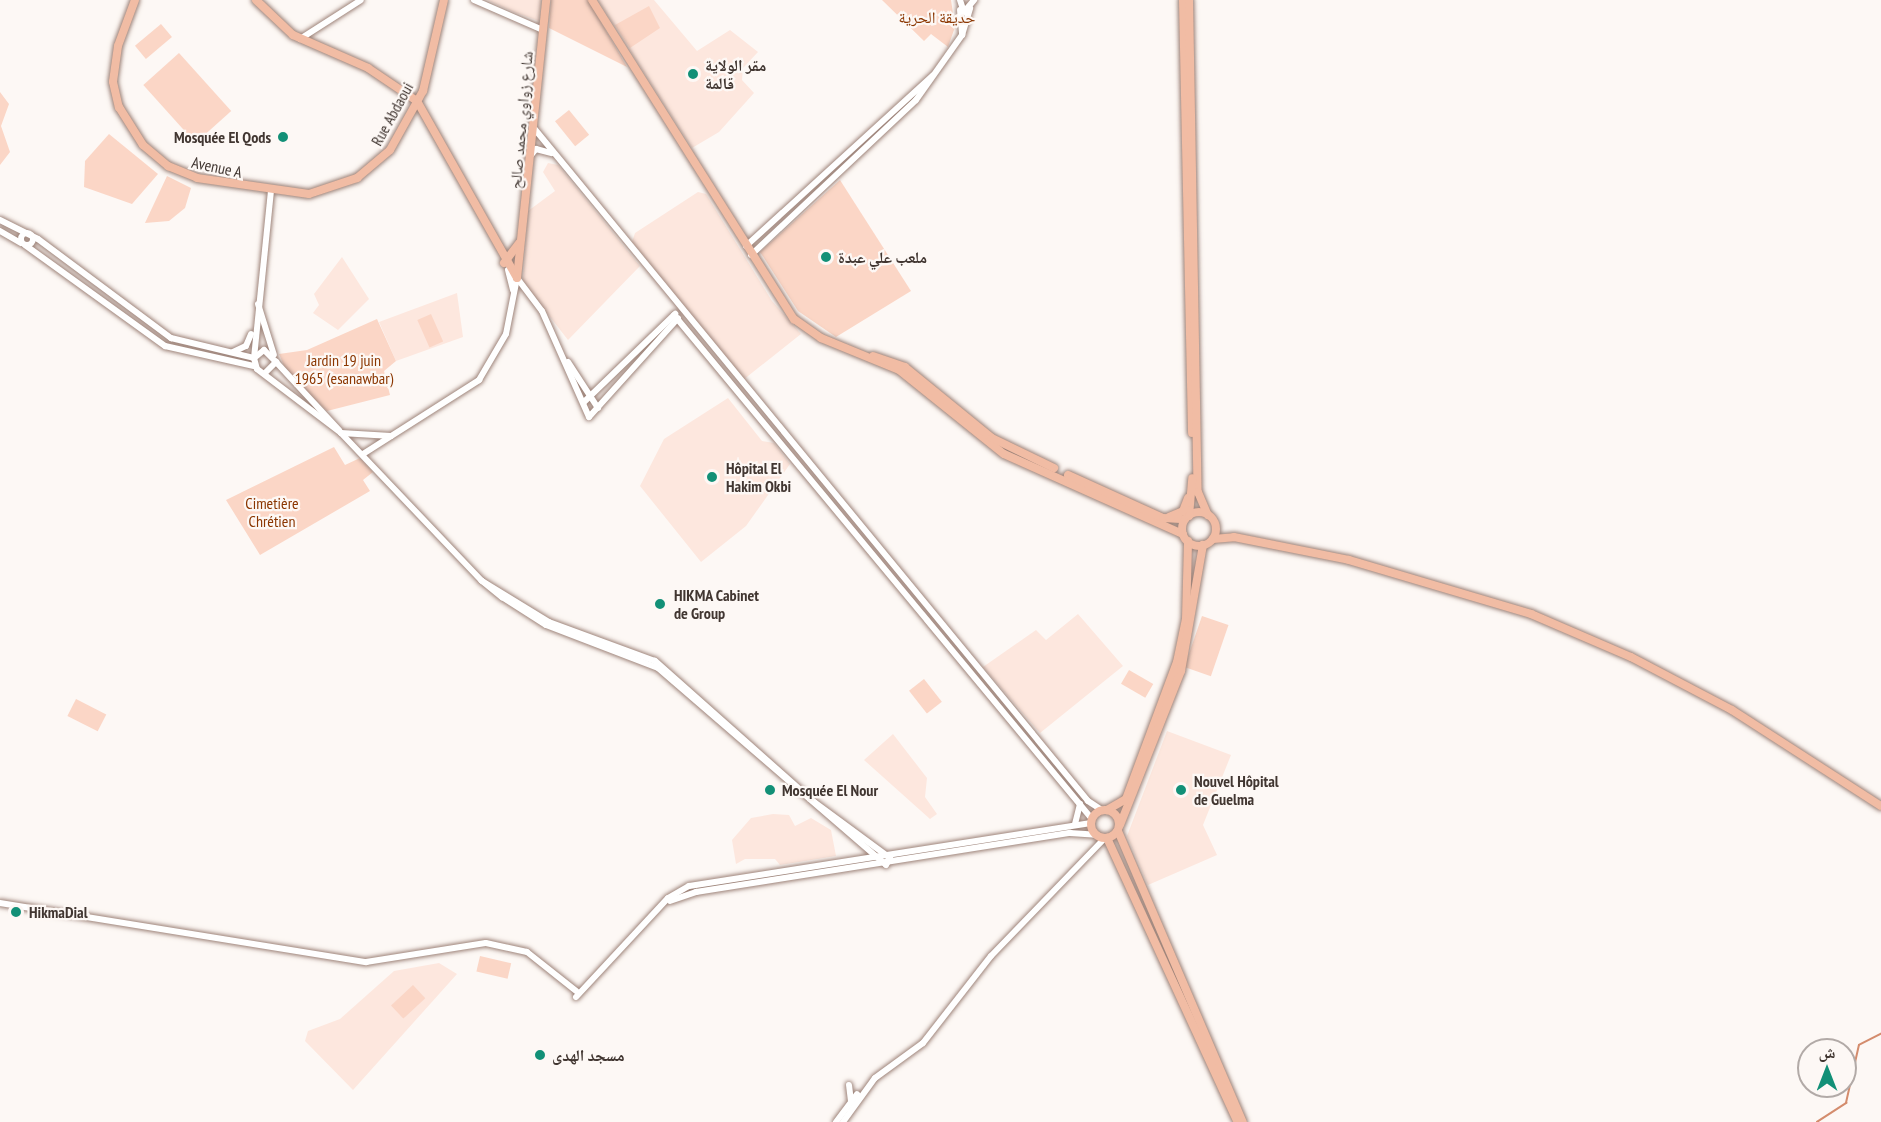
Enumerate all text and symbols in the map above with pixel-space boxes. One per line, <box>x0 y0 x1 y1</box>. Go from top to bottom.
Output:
park label: حديقة الحرية <box>898 7 976 27</box>
street label: شارع زواوي محمد صالح <box>505 50 537 190</box>
place label: مقر الولاية قالمة <box>705 55 766 93</box>
marker: مقر الولاية قالمة <box>686 67 700 81</box>
street label: Rue Abdaoui <box>367 79 417 149</box>
place label: Mosquée El Qods <box>174 127 271 147</box>
marker: Mosquée El Qods <box>276 130 290 144</box>
street label: Avenue A <box>190 152 244 182</box>
place label: ملعب علي عبدة <box>838 247 927 267</box>
marker: ملعب علي عبدة <box>819 250 833 264</box>
park label: Jardin 19 juin 1965 (esanawbar) <box>295 350 393 388</box>
place label: Hôpital El Hakim Okbi <box>726 458 791 496</box>
marker: Hôpital El Hakim Okbi <box>703 468 721 486</box>
park label: Cimetière Chrétien <box>245 493 299 531</box>
place label: HIKMA Cabinet de Group <box>674 585 760 623</box>
marker: HIKMA Cabinet de Group <box>651 595 669 613</box>
place label: Nouvel Hôpital de Guelma <box>1194 771 1279 809</box>
place label: Mosquée El Nour <box>782 780 878 800</box>
marker: Nouvel Hôpital de Guelma <box>1172 781 1190 799</box>
marker: Mosquée El Nour <box>763 783 777 797</box>
place label: HikmaDial <box>29 902 88 922</box>
marker: HikmaDial <box>7 903 25 921</box>
north arrow <box>1797 1038 1857 1098</box>
text: ش <box>1819 1042 1835 1062</box>
place label: مسجد الهدى <box>552 1045 625 1065</box>
marker: مسجد الهدى <box>533 1048 547 1062</box>

